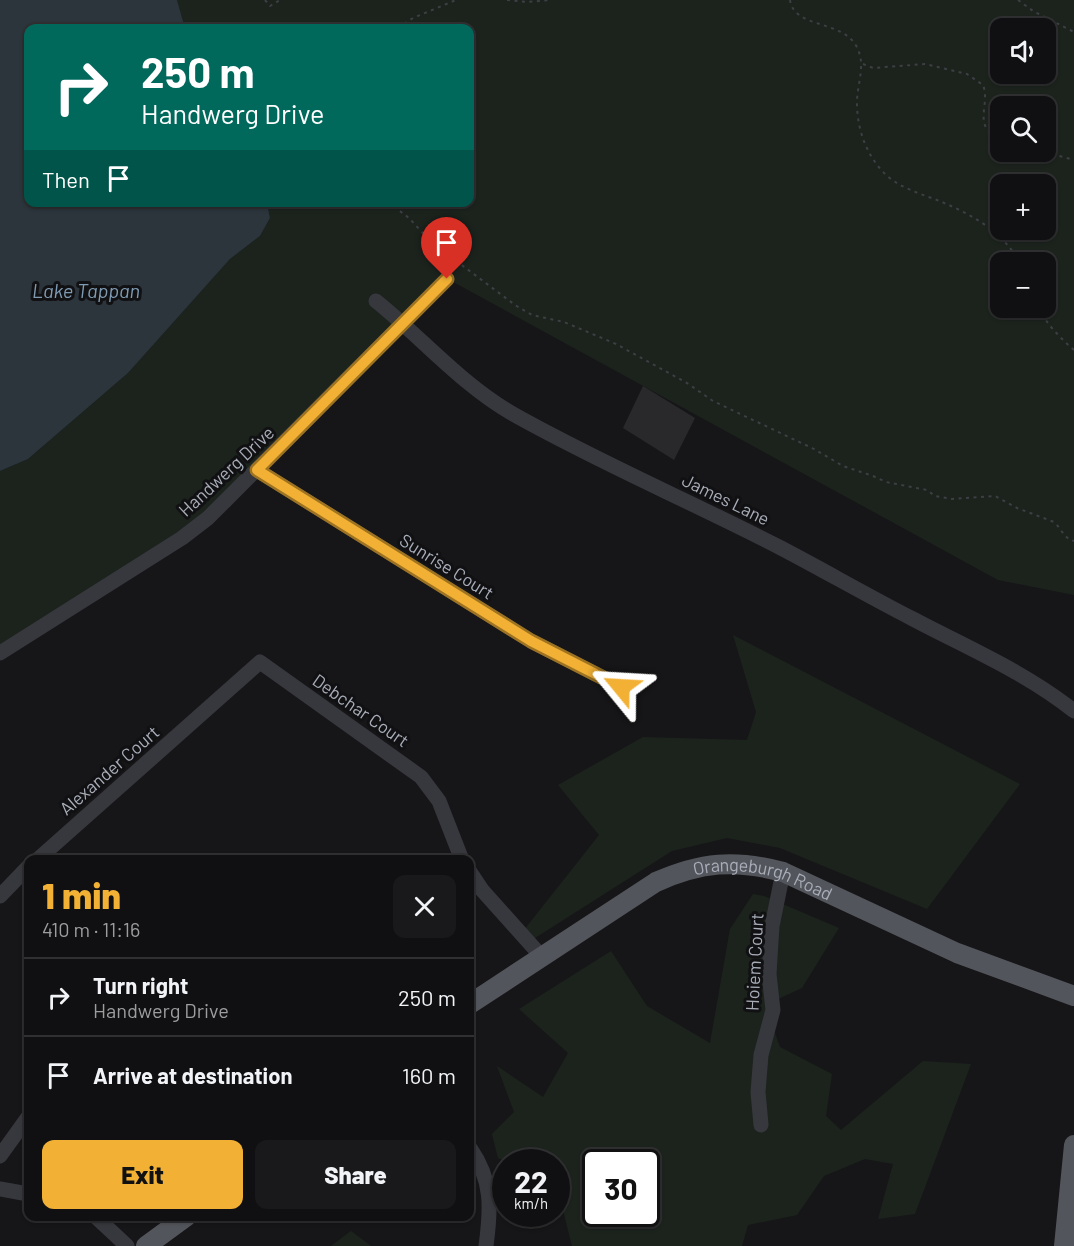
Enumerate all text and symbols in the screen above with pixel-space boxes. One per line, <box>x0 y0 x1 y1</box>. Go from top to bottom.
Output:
map controls <box>990 18 1056 318</box>
button: sound <box>990 18 1056 84</box>
text: 250 m <box>141 46 255 96</box>
icon: right <box>42 48 120 126</box>
button: search <box>990 96 1056 162</box>
text: Handwerg Drive <box>141 97 324 129</box>
icon: arrive <box>102 162 135 195</box>
text: Then <box>42 166 90 192</box>
button: + <box>990 174 1056 240</box>
pin <box>421 217 472 279</box>
icon: arrive <box>430 226 463 259</box>
button: − <box>990 252 1056 318</box>
water label: Lake Tappan <box>32 278 140 302</box>
street label: Handwerg Drive <box>174 421 278 521</box>
street label: James Lane <box>679 468 773 530</box>
street label: Sunrise Court <box>396 528 498 604</box>
position arrow <box>589 655 653 719</box>
street label: Debchar Court <box>309 669 413 751</box>
street label: Alexander Court <box>55 721 163 819</box>
street label: Orangeburgh Road <box>691 853 836 905</box>
text: 1 min <box>42 873 121 916</box>
button: close <box>393 875 456 938</box>
street label: Hoiem Court <box>740 912 768 1012</box>
text: 410 m · 11:16 <box>42 917 140 941</box>
text: Turn right <box>93 972 188 998</box>
icon: right <box>42 981 75 1014</box>
text: 250 m <box>398 984 456 1010</box>
text: Handwerg Drive <box>93 998 229 1022</box>
icon: arrive <box>42 1059 75 1092</box>
text: Arrive at destination <box>93 1062 292 1088</box>
text: 160 m <box>402 1062 456 1088</box>
button: Exit <box>42 1140 243 1209</box>
button: Share <box>255 1140 456 1209</box>
speed limit sign: 30 <box>582 1149 660 1227</box>
text: 22 <box>514 1163 548 1199</box>
text: km/h <box>514 1194 548 1212</box>

